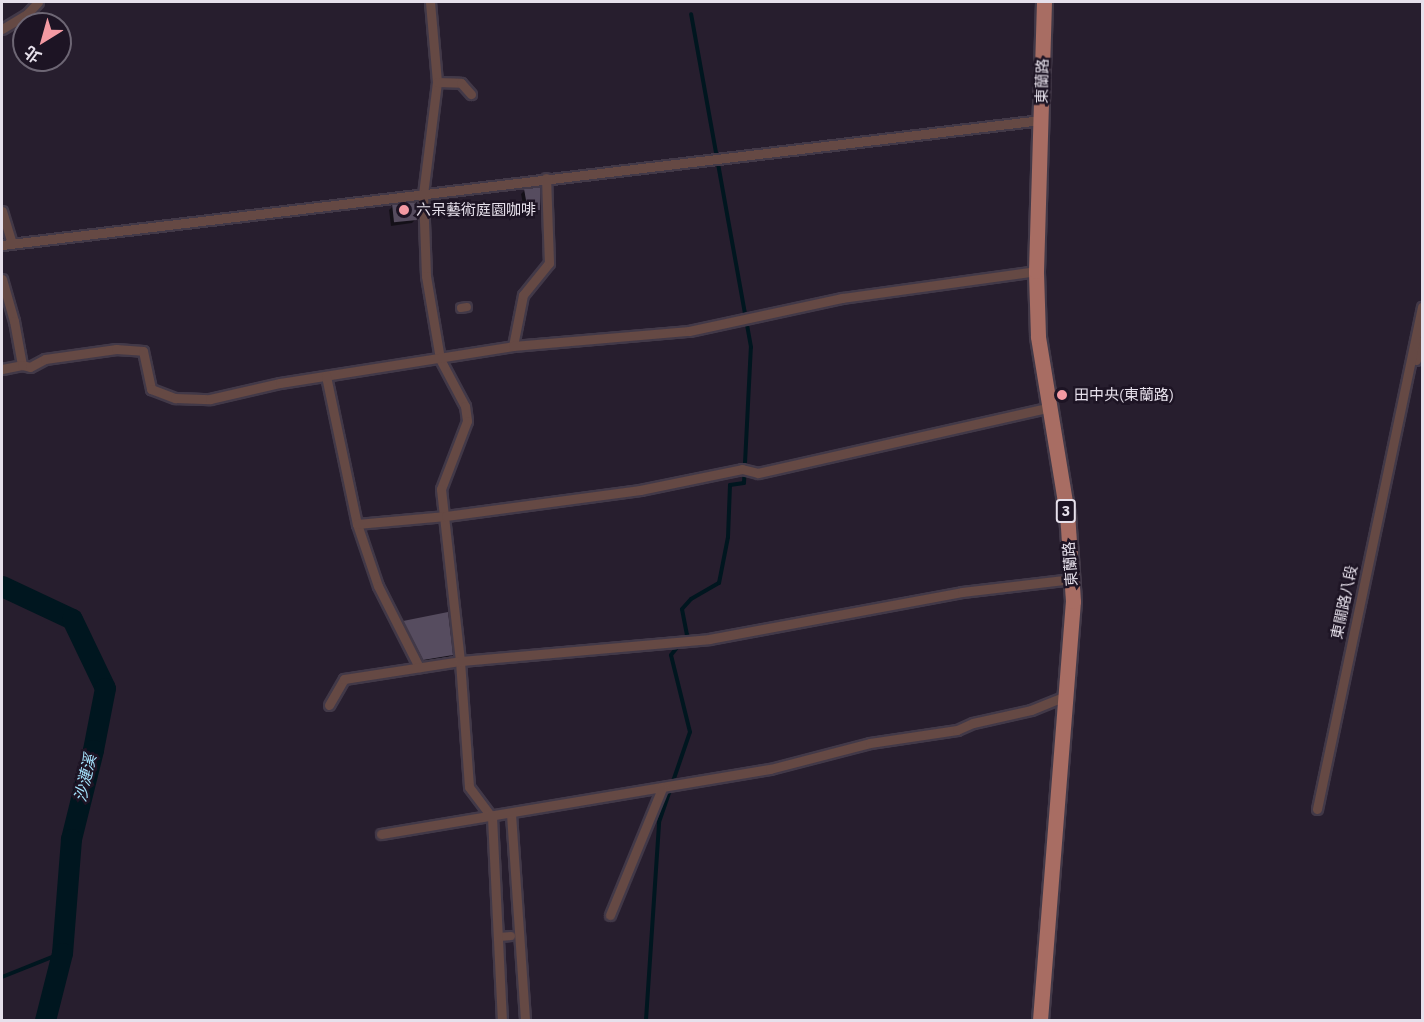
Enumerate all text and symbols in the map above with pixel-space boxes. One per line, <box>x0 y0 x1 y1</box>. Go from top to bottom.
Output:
north arrow <box>12 12 72 72</box>
text: 北 <box>20 42 45 68</box>
street label: 東蘭路 <box>1033 58 1051 104</box>
place label: 六呆藝術庭園咖啡 <box>416 201 536 219</box>
marker: 六呆藝術庭園咖啡 <box>397 203 411 217</box>
place label: 田中央(東蘭路) <box>1074 386 1174 404</box>
marker: 田中央(東蘭路) <box>1055 388 1069 402</box>
road number: 3 <box>1056 500 1076 522</box>
street label: 東蘭路 <box>1059 541 1081 587</box>
street label: 東關路八段 <box>1327 563 1361 641</box>
water label: 沙漣溪 <box>70 752 100 804</box>

